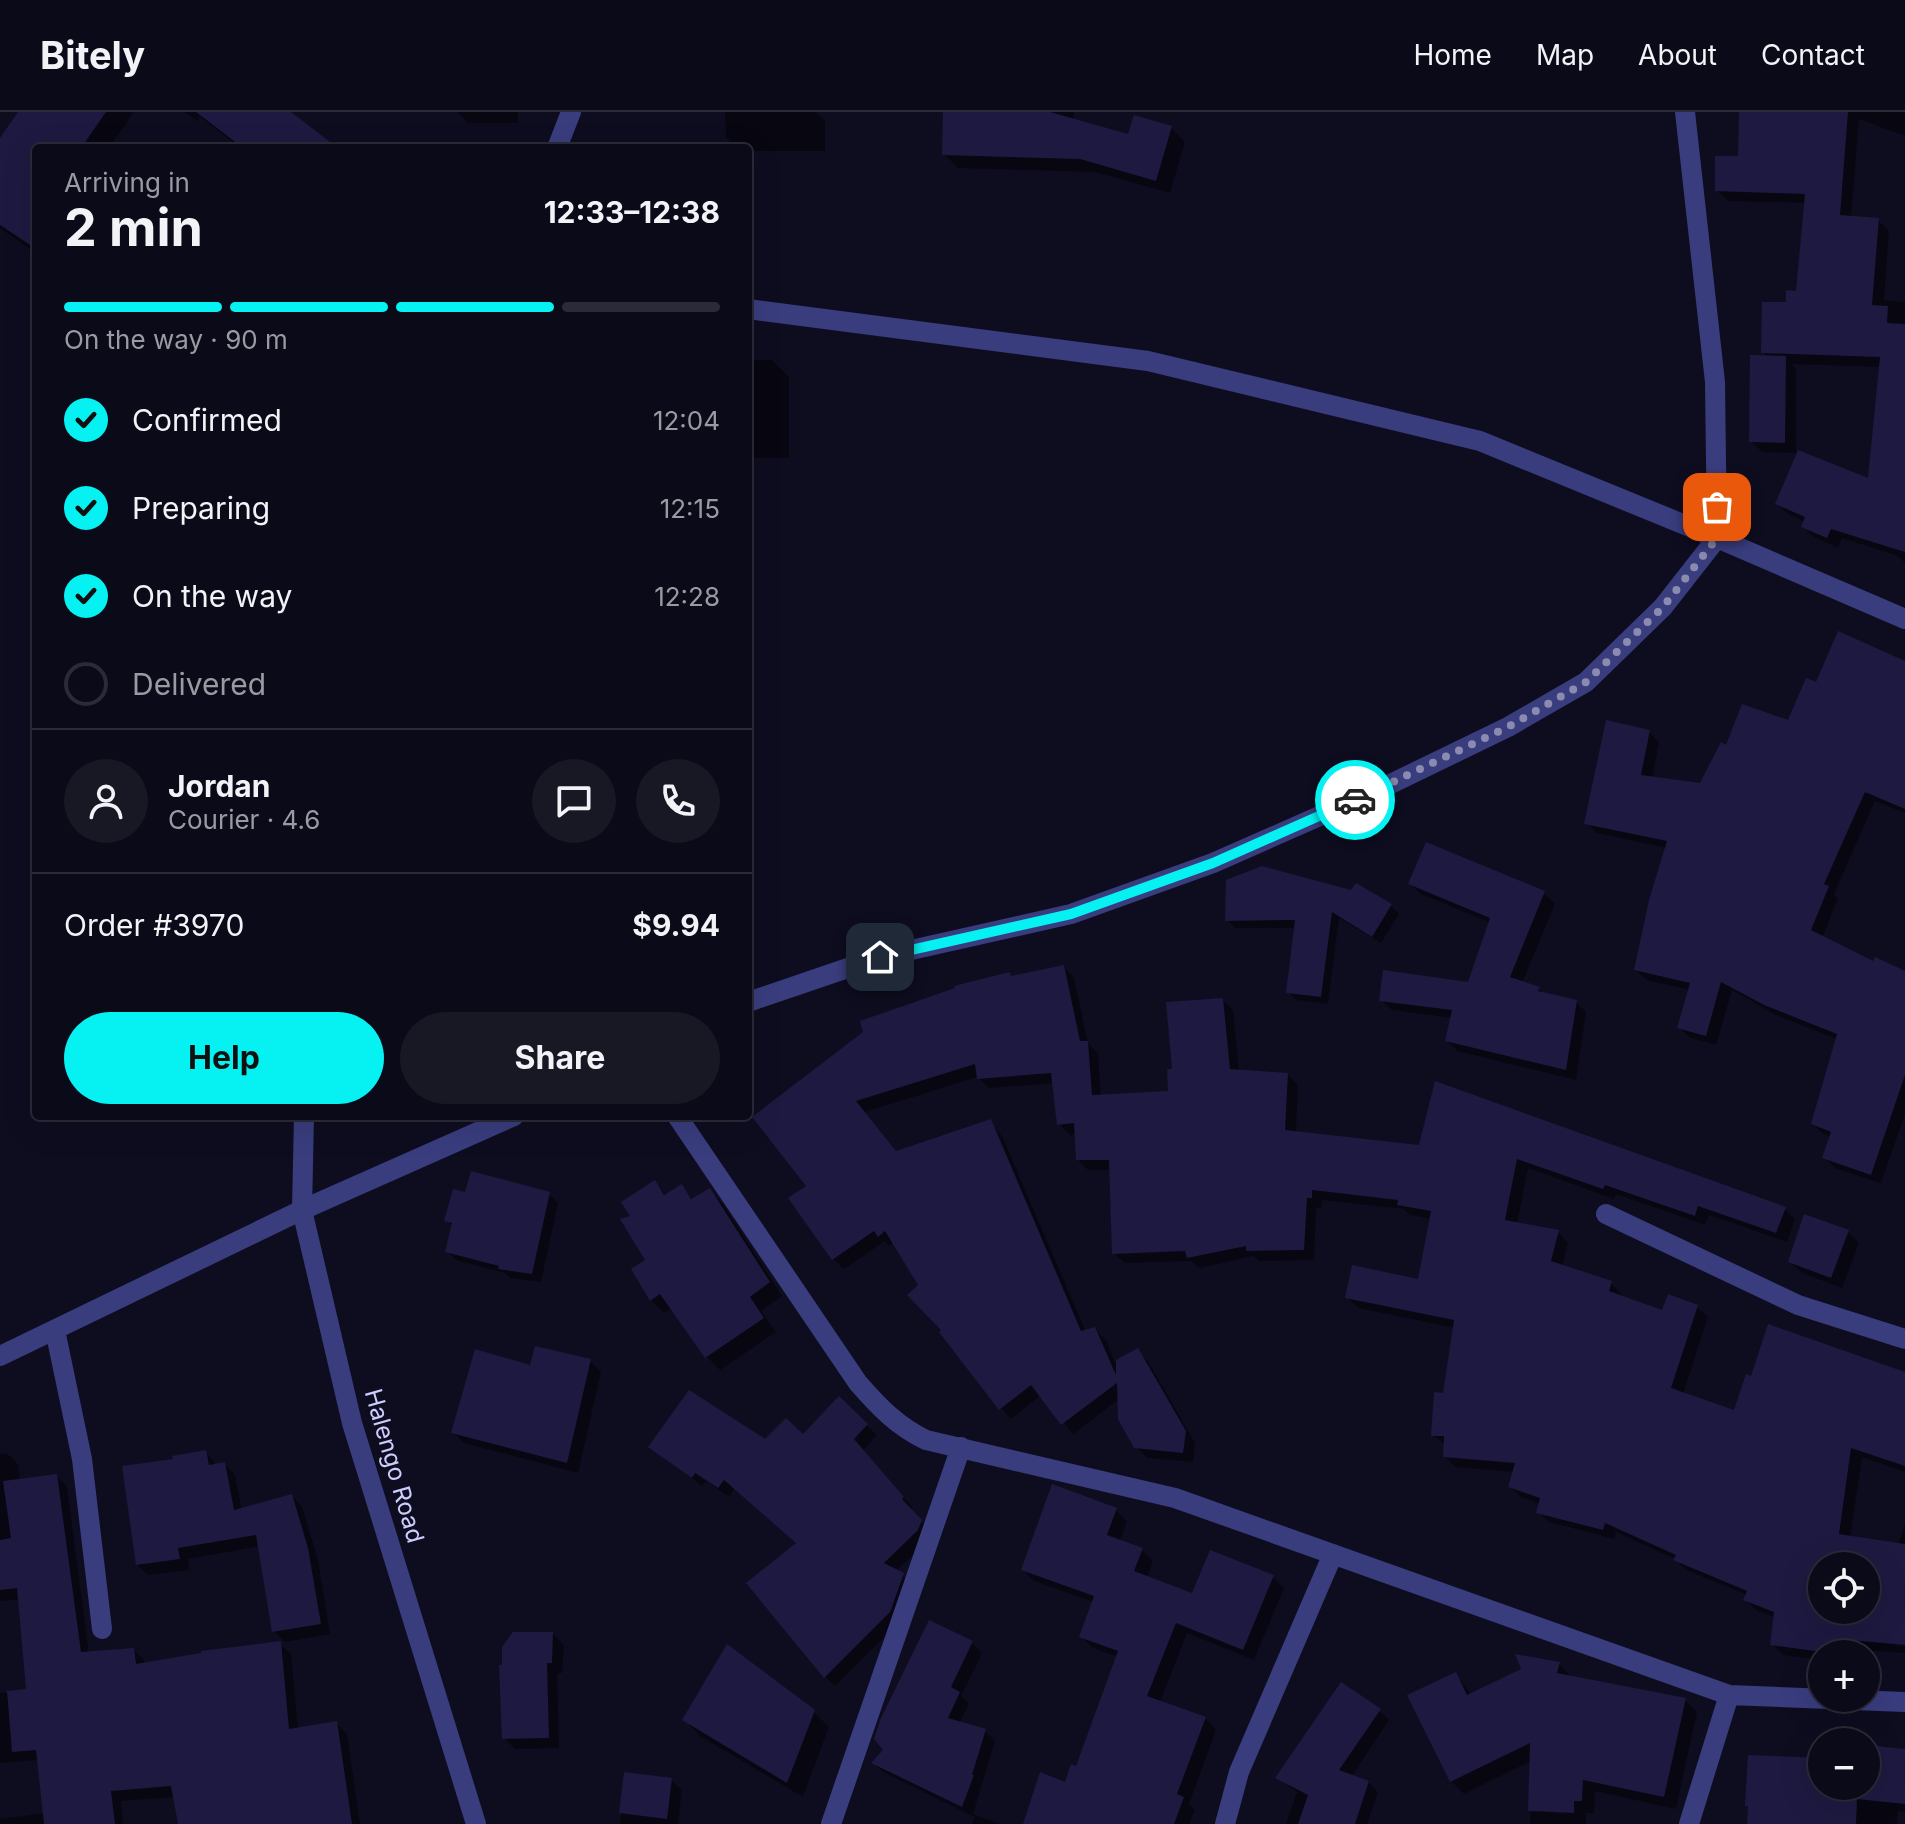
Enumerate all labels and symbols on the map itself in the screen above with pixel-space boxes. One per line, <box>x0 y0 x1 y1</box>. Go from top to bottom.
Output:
pin <box>1683 473 1751 541</box>
courier <box>1315 760 1395 840</box>
pin <box>846 923 914 991</box>
street label: Halengo Road <box>359 1385 430 1546</box>

